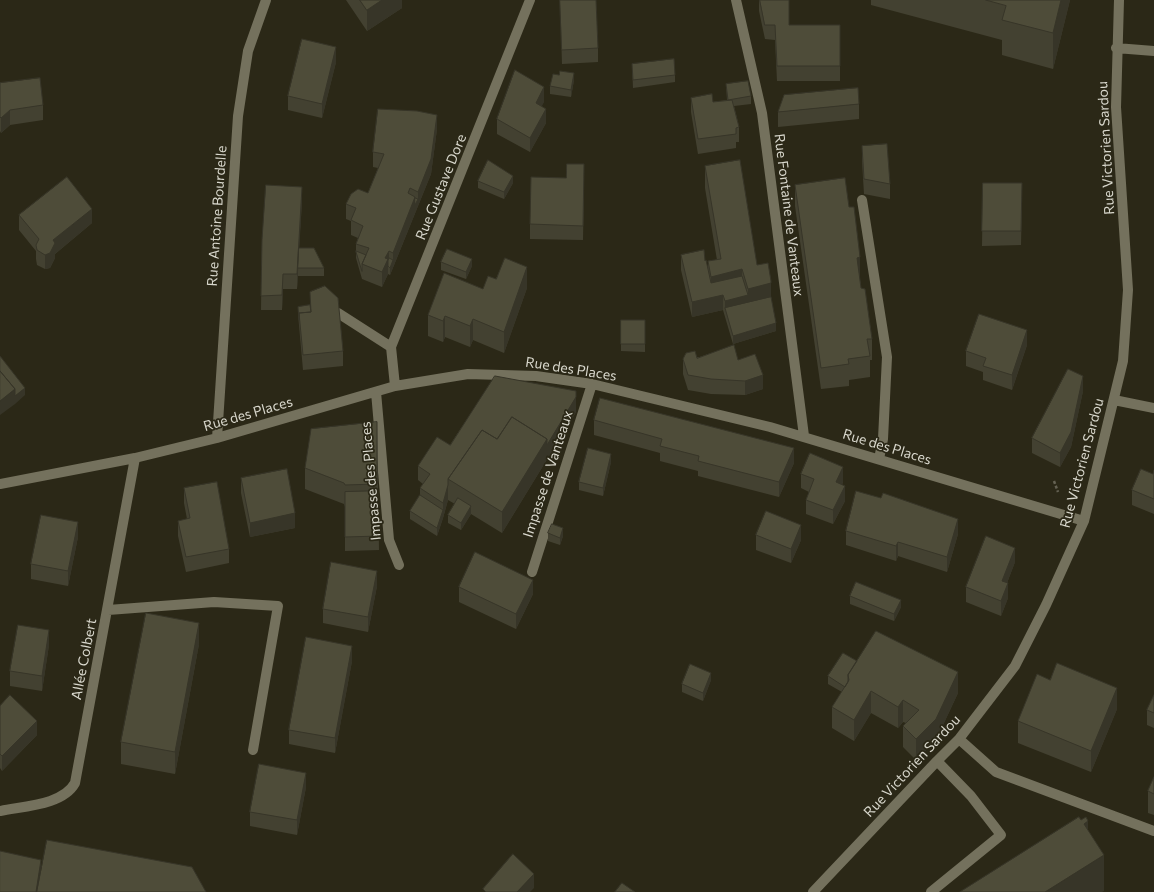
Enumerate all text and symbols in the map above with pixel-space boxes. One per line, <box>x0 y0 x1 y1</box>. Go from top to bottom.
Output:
street label: Rue Victorien Sardou <box>1094 81 1118 215</box>
street label: Rue Gustave Dore <box>412 132 470 242</box>
street label: Rue Fontaine de Vanteaux <box>771 133 807 297</box>
street label: Rue Antoine Bourdelle <box>204 145 230 287</box>
street label: Rue des Places <box>524 354 618 384</box>
street label: Rue des Places <box>201 393 295 435</box>
street label: Rue Victorien Sardou <box>1057 396 1107 530</box>
street label: Impasse de Vanteaux <box>520 408 576 540</box>
street label: Impasse des Places <box>357 421 385 541</box>
street label: Rue des Places <box>841 426 933 468</box>
street label: Allée Colbert <box>68 617 100 701</box>
street label: Rue Victorien Sardou <box>860 711 964 821</box>

